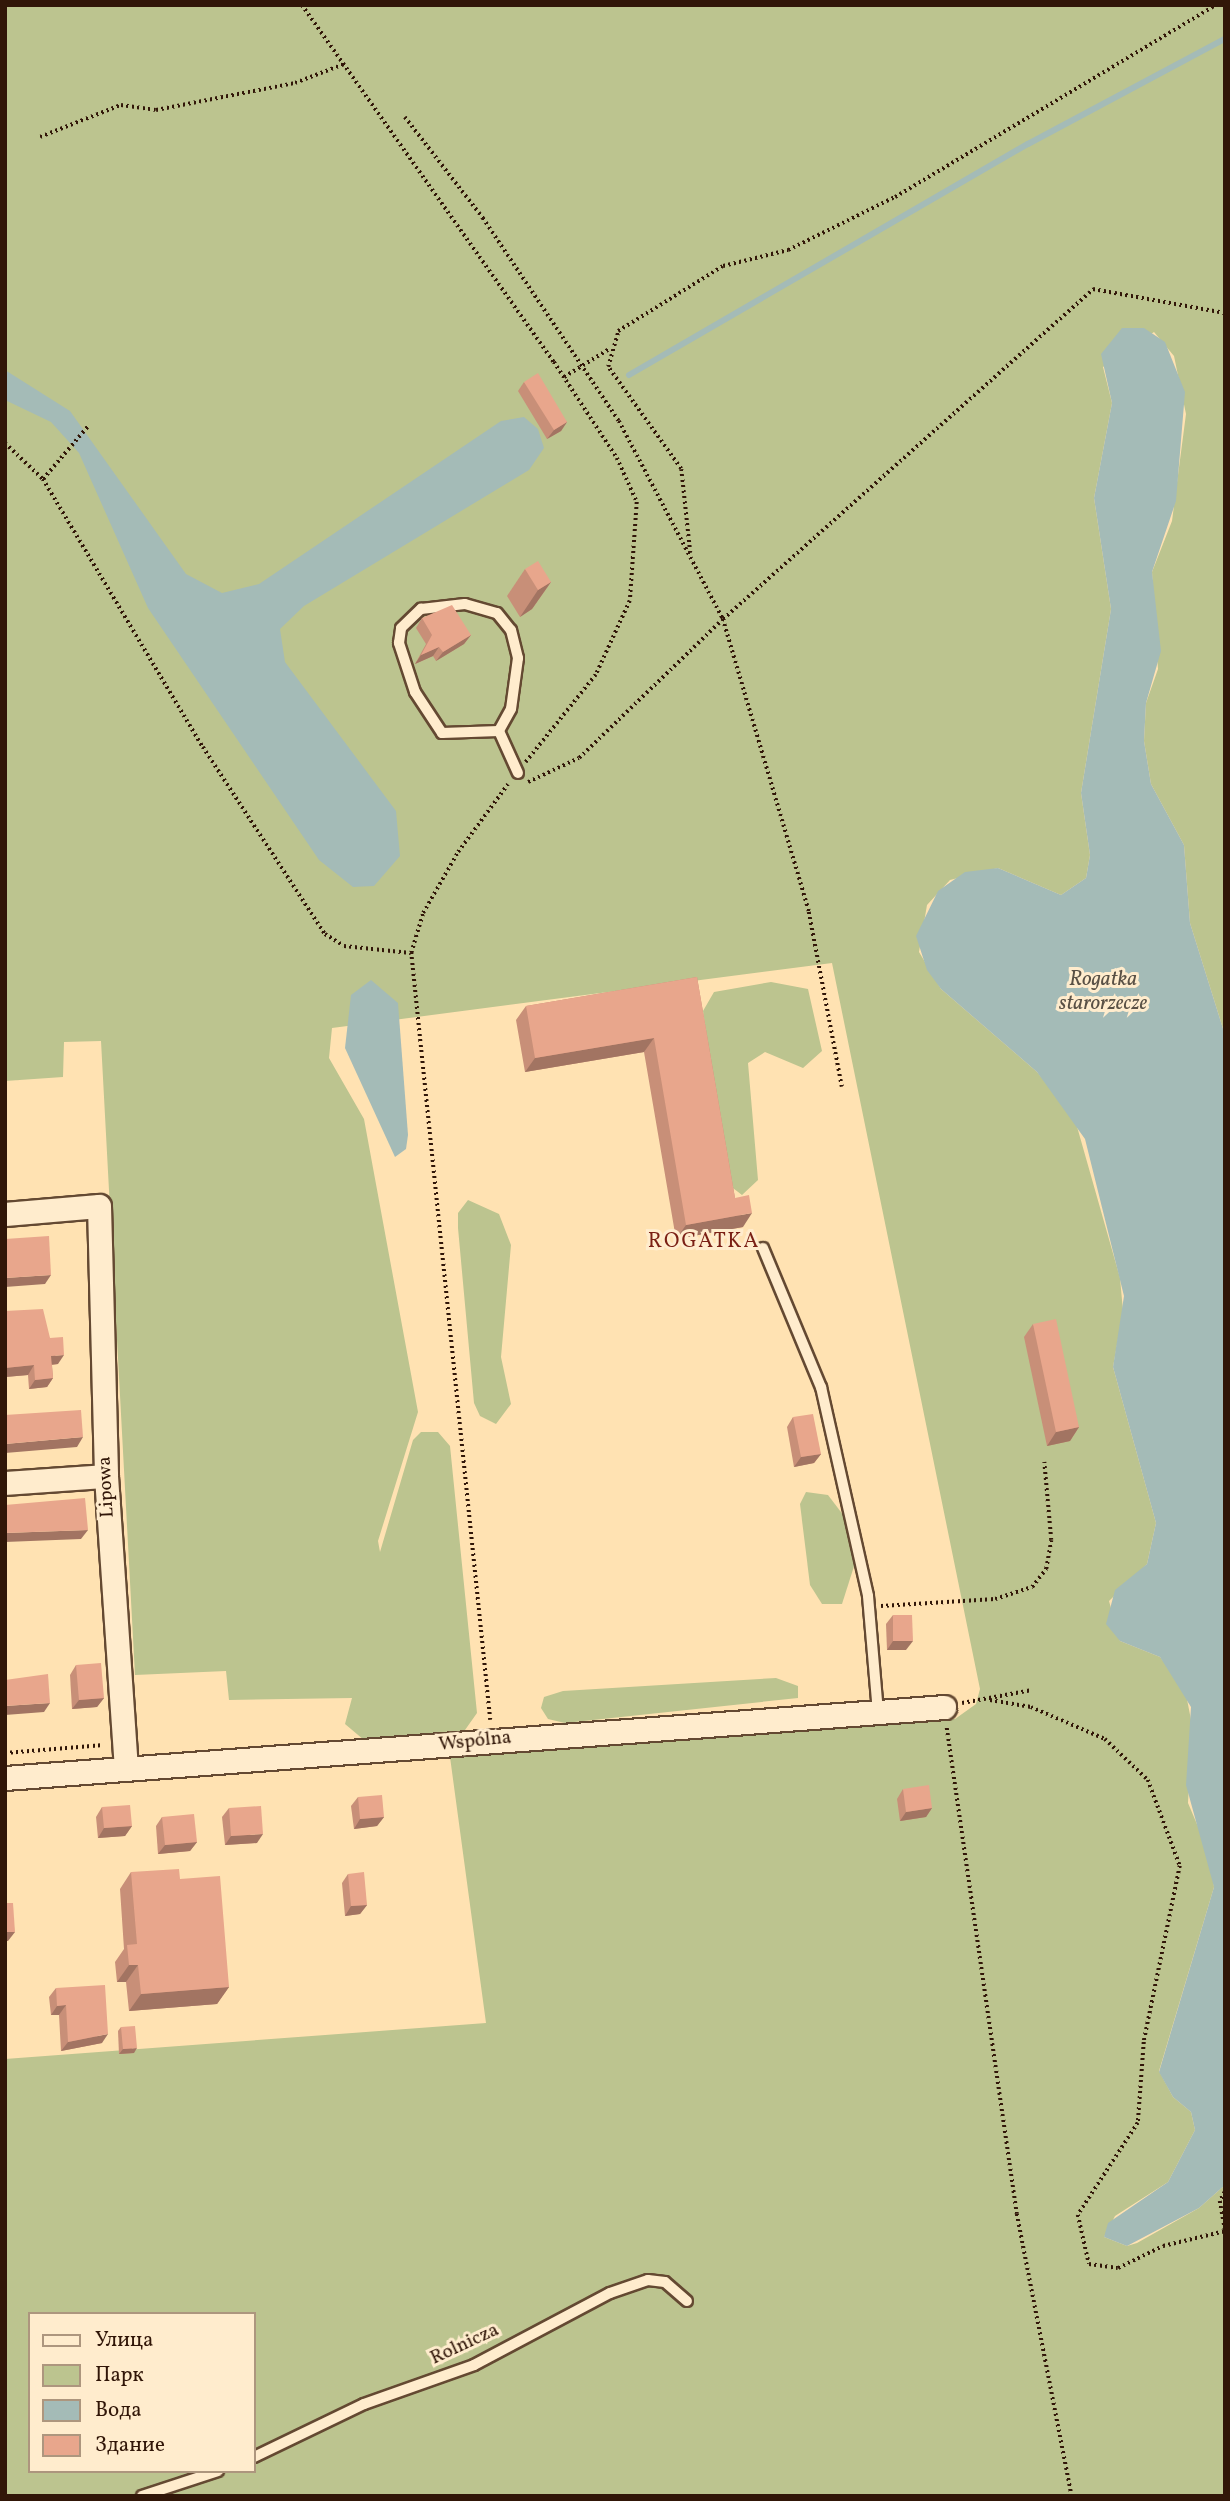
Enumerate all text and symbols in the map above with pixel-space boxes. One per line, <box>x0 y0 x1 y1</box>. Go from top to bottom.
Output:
water label: Rogatka starorzecze <box>1059 967 1147 1017</box>
district label: ROGATKA <box>649 1229 759 1255</box>
street label: Lipowa <box>94 1456 120 1518</box>
street label: Wspólna <box>438 1727 512 1757</box>
legend <box>28 2312 256 2473</box>
street label: Rolnicza <box>427 2319 503 2371</box>
text: Улица <box>95 2326 153 2355</box>
text: Парк <box>95 2361 144 2390</box>
text: Вода <box>95 2396 142 2425</box>
text: Здание <box>95 2431 165 2460</box>

